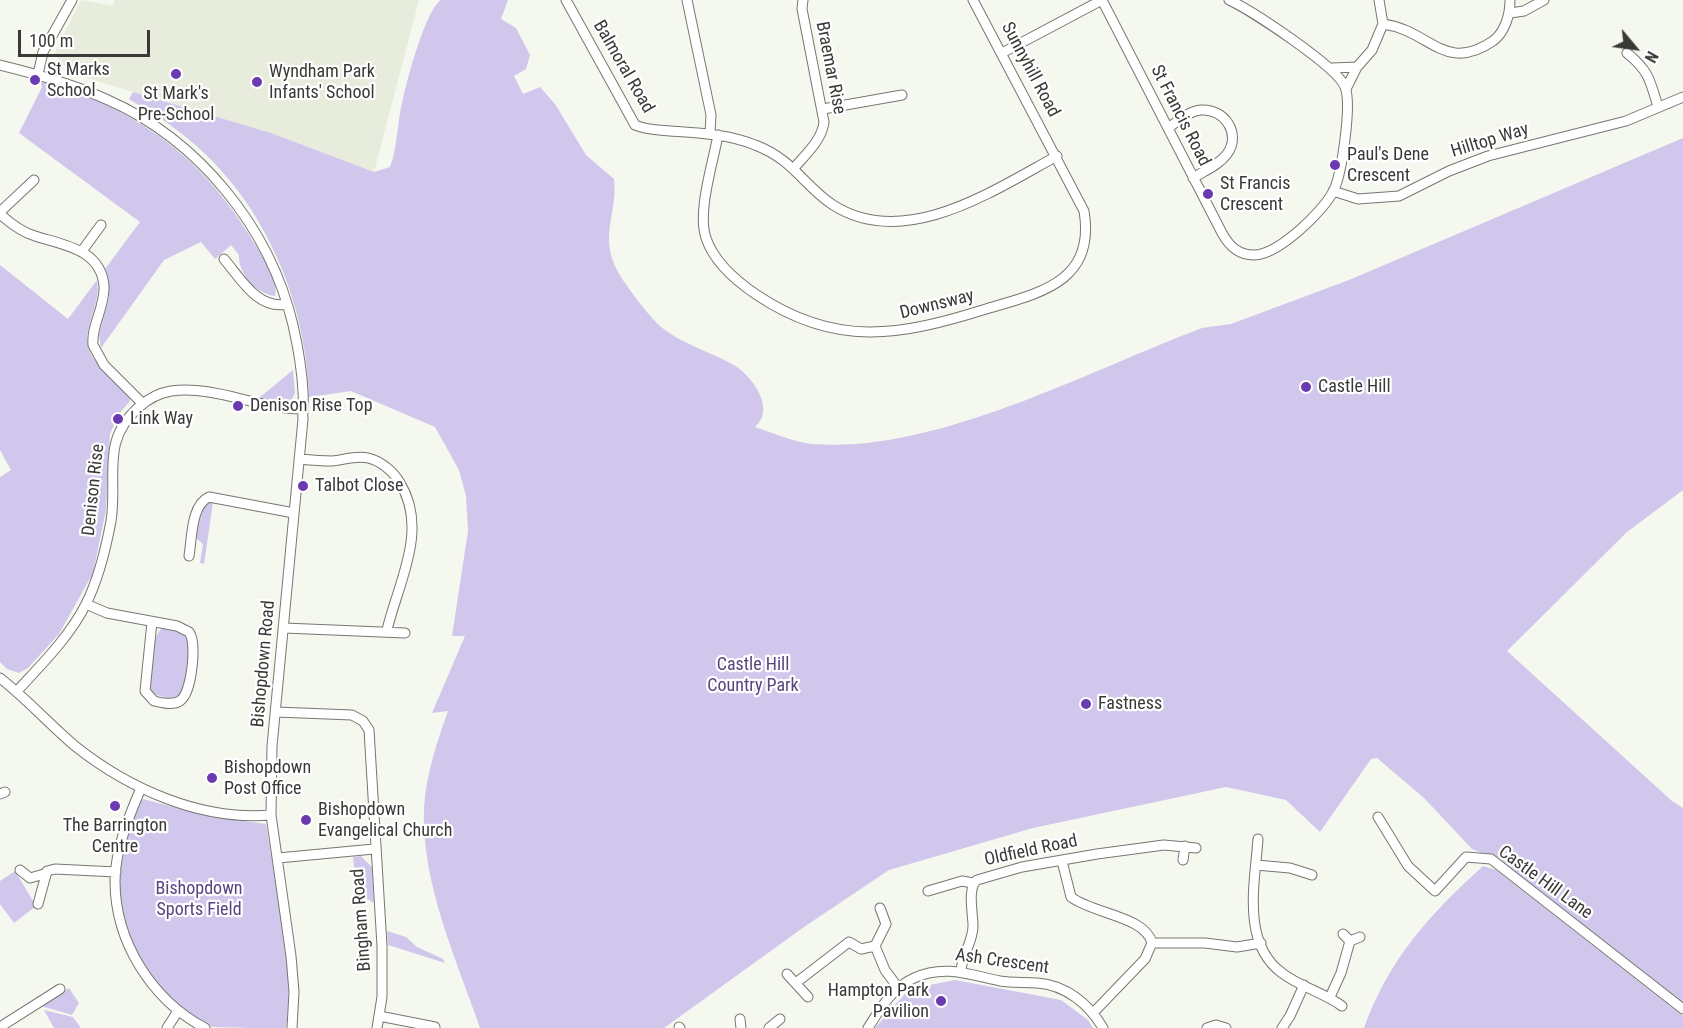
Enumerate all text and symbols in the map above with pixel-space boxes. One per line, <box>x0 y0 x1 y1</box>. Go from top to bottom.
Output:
street label: Balmoral Road <box>588 17 658 117</box>
scale bar <box>21 18 153 56</box>
north arrow <box>1605 18 1665 78</box>
street label: Sunnyhill Road <box>996 19 1064 121</box>
street label: Braemar Rise <box>810 20 850 116</box>
text: 100 m <box>29 30 73 51</box>
text: N <box>1641 48 1662 66</box>
place label: St Marks School <box>47 59 110 101</box>
place label: Wyndham Park Infants' School <box>269 61 375 104</box>
street label: St Francis Road <box>1145 62 1215 170</box>
marker: St Mark's Pre-School <box>169 67 183 81</box>
marker: St Marks School <box>28 73 42 87</box>
marker: Wyndham Park Infants' School <box>250 75 264 89</box>
place label: St Mark's Pre-School <box>138 83 214 125</box>
street label: Hilltop Way <box>1449 119 1531 163</box>
place label: Paul's Dene Crescent <box>1347 144 1429 186</box>
marker: Paul's Dene Crescent <box>1328 158 1342 172</box>
place label: St Francis Crescent <box>1220 173 1290 216</box>
marker: St Francis Crescent <box>1201 187 1215 201</box>
street label: Downsway <box>898 285 976 325</box>
place label: Castle Hill <box>1318 376 1391 398</box>
marker: Castle Hill <box>1299 380 1313 394</box>
place label: Denison Rise Top <box>250 395 373 417</box>
marker: Denison Rise Top <box>231 399 245 413</box>
place label: Link Way <box>130 408 193 430</box>
marker: Link Way <box>111 412 125 426</box>
street label: Denison Rise <box>78 443 110 537</box>
place label: Talbot Close <box>315 475 404 497</box>
marker: Talbot Close <box>296 479 310 493</box>
street label: Bishopdown Road <box>248 600 280 728</box>
park label: Castle Hill Country Park <box>707 654 799 696</box>
place label: Fastness <box>1098 693 1162 715</box>
marker: Fastness <box>1079 697 1093 711</box>
place label: Bishopdown Post Office <box>224 757 311 800</box>
marker: Bishopdown Post Office <box>205 771 219 785</box>
marker: The Barrington Centre <box>108 799 122 813</box>
place label: Bishopdown Evangelical Church <box>318 799 452 842</box>
marker: Bishopdown Evangelical Church <box>299 813 313 827</box>
place label: The Barrington Centre <box>63 815 167 858</box>
street label: Oldfield Road <box>983 831 1079 871</box>
street label: Castle Hill Lane <box>1494 842 1596 924</box>
street label: Bingham Road <box>348 868 376 972</box>
park label: Bishopdown Sports Field <box>155 878 243 920</box>
street label: Ash Crescent <box>954 945 1050 979</box>
place label: Hampton Park Pavilion <box>828 980 929 1022</box>
marker: Hampton Park Pavilion <box>934 994 948 1008</box>

